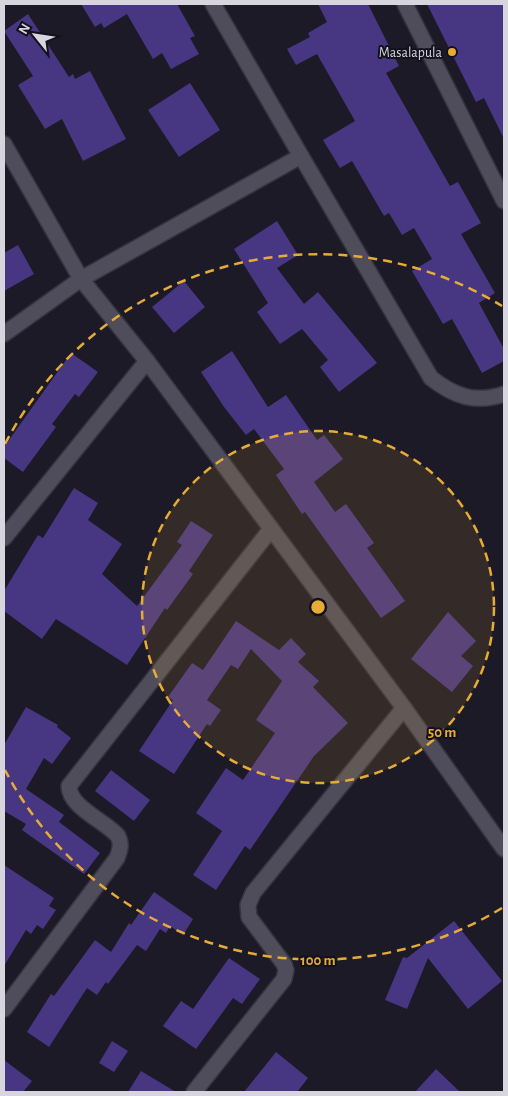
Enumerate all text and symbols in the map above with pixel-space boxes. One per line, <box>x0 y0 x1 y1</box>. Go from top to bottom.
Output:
north arrow <box>10 10 60 60</box>
text: N <box>16 21 33 37</box>
place label: Masalapula <box>379 46 443 60</box>
marker: Masalapula <box>446 46 458 58</box>
centre of rings <box>309 598 327 616</box>
text: 50 m <box>428 725 456 740</box>
text: 100 m <box>300 953 336 968</box>

